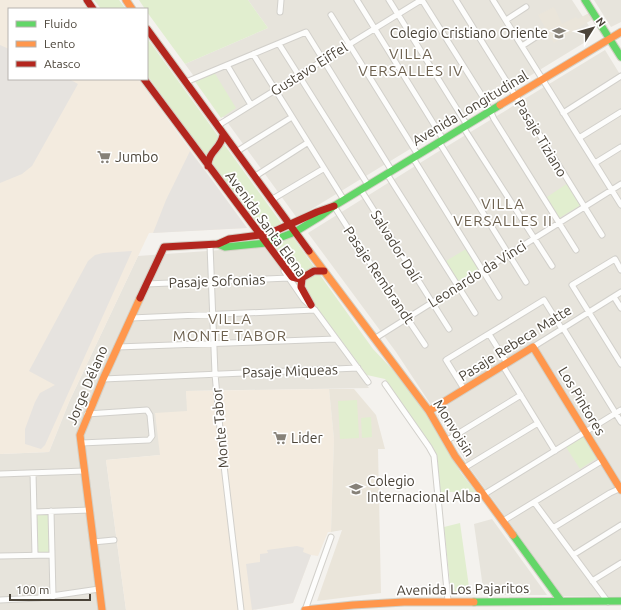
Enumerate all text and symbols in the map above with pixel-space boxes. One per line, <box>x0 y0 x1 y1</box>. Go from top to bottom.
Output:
legend <box>8 8 148 80</box>
north arrow <box>573 8 613 48</box>
text: N <box>594 15 608 29</box>
text: Fluido <box>44 17 77 30</box>
place label: Colegio Cristiano Oriente <box>390 25 548 41</box>
school or university icon: Colegio Cristiano Oriente <box>551 25 567 41</box>
text: Lento <box>44 37 75 50</box>
street label: Gustavo Eiffel <box>268 39 351 99</box>
district label: VILLA VERSALLES IV <box>358 45 464 79</box>
text: Atasco <box>44 57 80 70</box>
street label: Avenida Longitudinal <box>409 67 531 149</box>
street label: Pasaje Tiziano <box>512 96 570 180</box>
supermarket icon: Jumbo <box>96 149 112 165</box>
place label: Jumbo <box>115 149 158 165</box>
street label: Avenida Santa Elena <box>222 168 310 280</box>
district label: VILLA VERSALLES II <box>453 195 553 229</box>
street label: Salvador Dalí <box>368 207 425 285</box>
street label: Pasaje Rembrandt <box>341 223 418 327</box>
street label: Leonardo da Vinci <box>425 237 529 311</box>
street label: Pasaje Sofonias <box>168 271 266 291</box>
street label: Pasaje Rebeca Matte <box>455 302 575 384</box>
district label: VILLA MONTE TABOR <box>173 310 287 344</box>
street label: Jorge Délano <box>63 343 111 427</box>
street label: Pasaje Miqueas <box>242 361 338 381</box>
street label: Los Pintores <box>555 364 609 438</box>
street label: Monte Tabor <box>208 386 231 469</box>
street label: Monvoisin <box>430 397 478 459</box>
supermarket icon: Lider <box>272 430 288 446</box>
place label: Lider <box>291 430 323 446</box>
place label: Colegio Internacional Alba <box>367 473 481 505</box>
school or university icon: Colegio Internacional Alba <box>348 481 364 497</box>
scale bar <box>10 576 90 602</box>
street label: Avenida Los Pajaritos <box>397 580 529 598</box>
text: 100 m <box>16 583 49 596</box>

